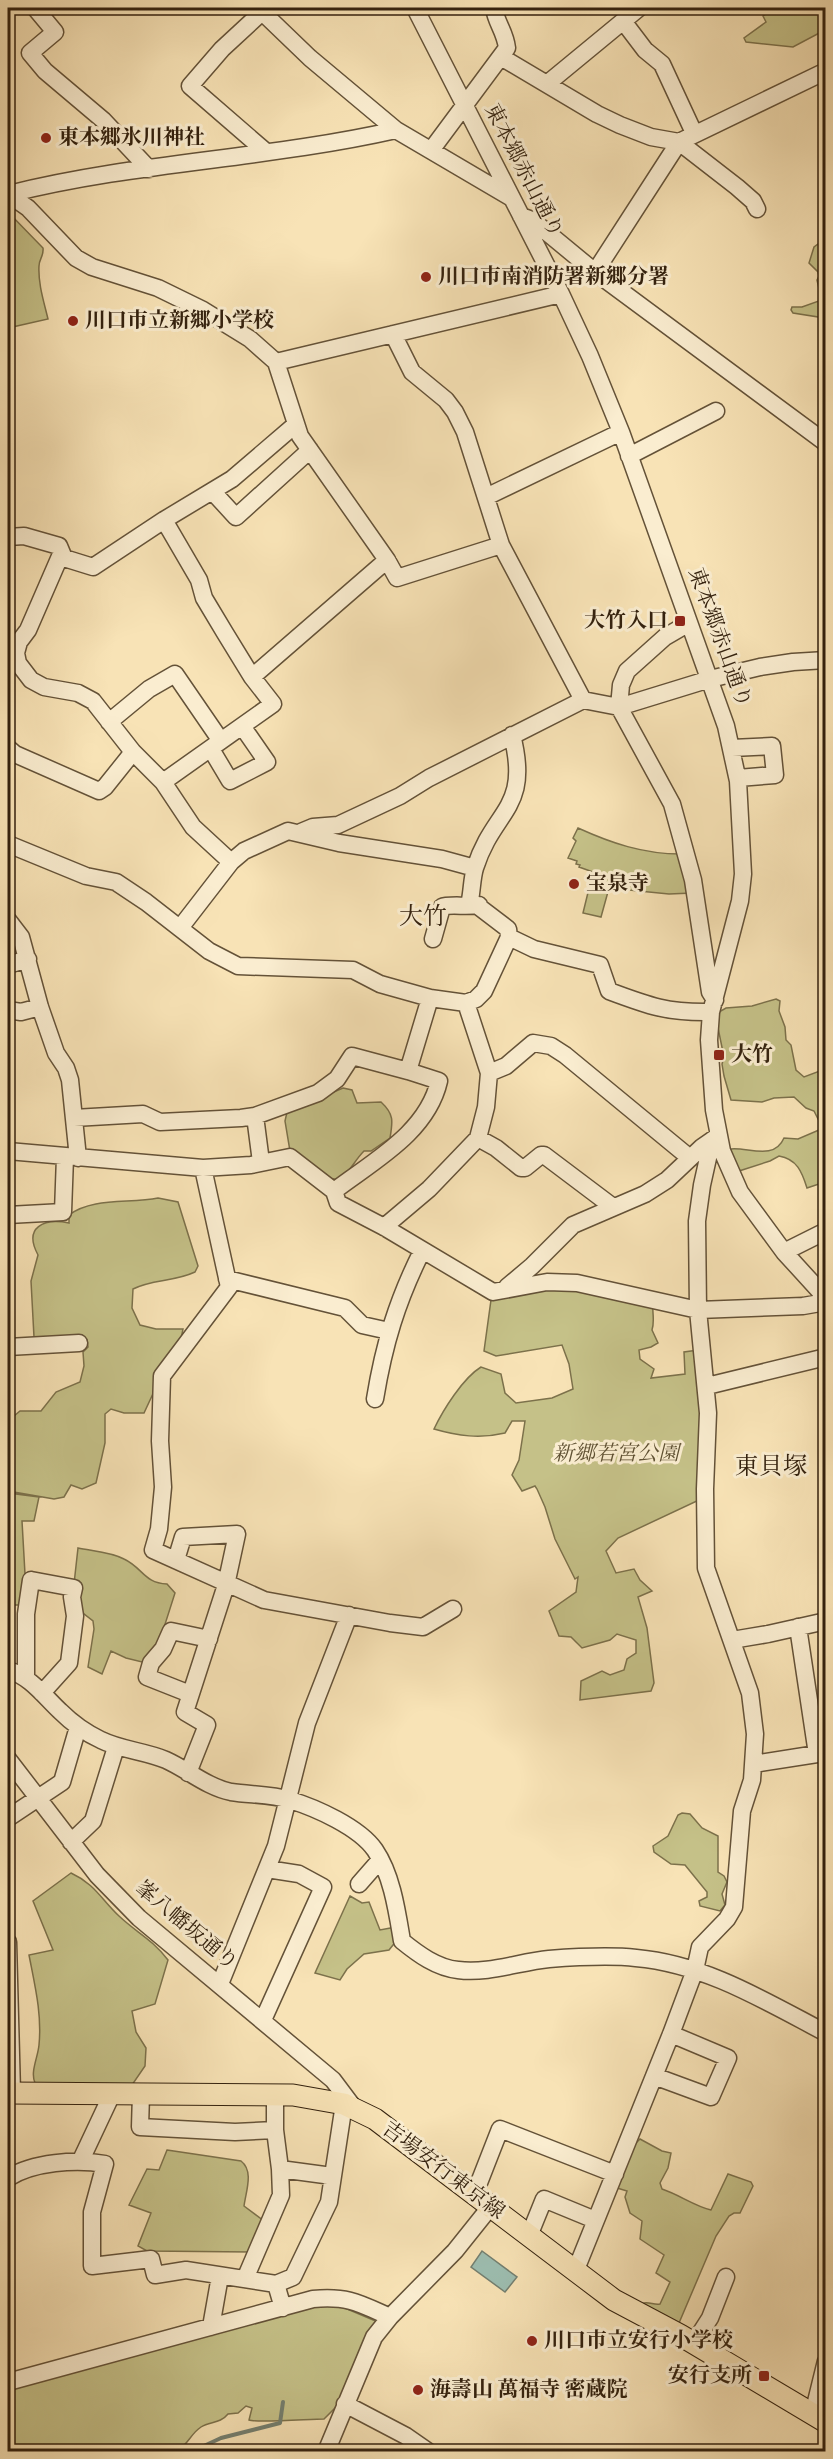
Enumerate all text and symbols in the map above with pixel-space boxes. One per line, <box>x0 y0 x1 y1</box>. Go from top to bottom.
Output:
street label: 東本郷赤山通り <box>477 99 569 243</box>
place label: 東本郷氷川神社 <box>58 124 205 153</box>
marker: 東本郷氷川神社 <box>39 131 53 145</box>
place label: 川口市南消防署新郷分署 <box>438 263 669 292</box>
marker: 川口市南消防署新郷分署 <box>419 270 433 284</box>
place label: 川口市立新郷小学校 <box>85 307 274 336</box>
marker: 川口市立新郷小学校 <box>66 314 80 328</box>
street label: 東本郷赤山通り <box>680 564 758 712</box>
place label: 大竹入口 <box>584 607 668 636</box>
marker: 大竹入口 <box>673 614 687 628</box>
place label: 宝泉寺 <box>586 870 649 899</box>
marker: 宝泉寺 <box>567 877 581 891</box>
district label: 大竹 <box>399 901 447 935</box>
place label: 大竹 <box>731 1041 773 1070</box>
marker: 大竹 <box>712 1048 726 1062</box>
park label: 新郷若宮公園 <box>553 1440 682 1469</box>
district label: 東貝塚 <box>735 1451 807 1485</box>
street label: 峯八幡坂通り <box>128 1874 244 1978</box>
street label: 吉場安行東京線 <box>376 2115 510 2227</box>
place label: 川口市立安行小学校 <box>544 2327 733 2356</box>
marker: 川口市立安行小学校 <box>525 2334 539 2348</box>
place label: 安行支所 <box>668 2362 752 2391</box>
marker: 安行支所 <box>757 2369 771 2383</box>
place label: 海壽山 萬福寺 密蔵院 <box>430 2376 627 2405</box>
marker: 海壽山 萬福寺 密蔵院 <box>411 2383 425 2397</box>

